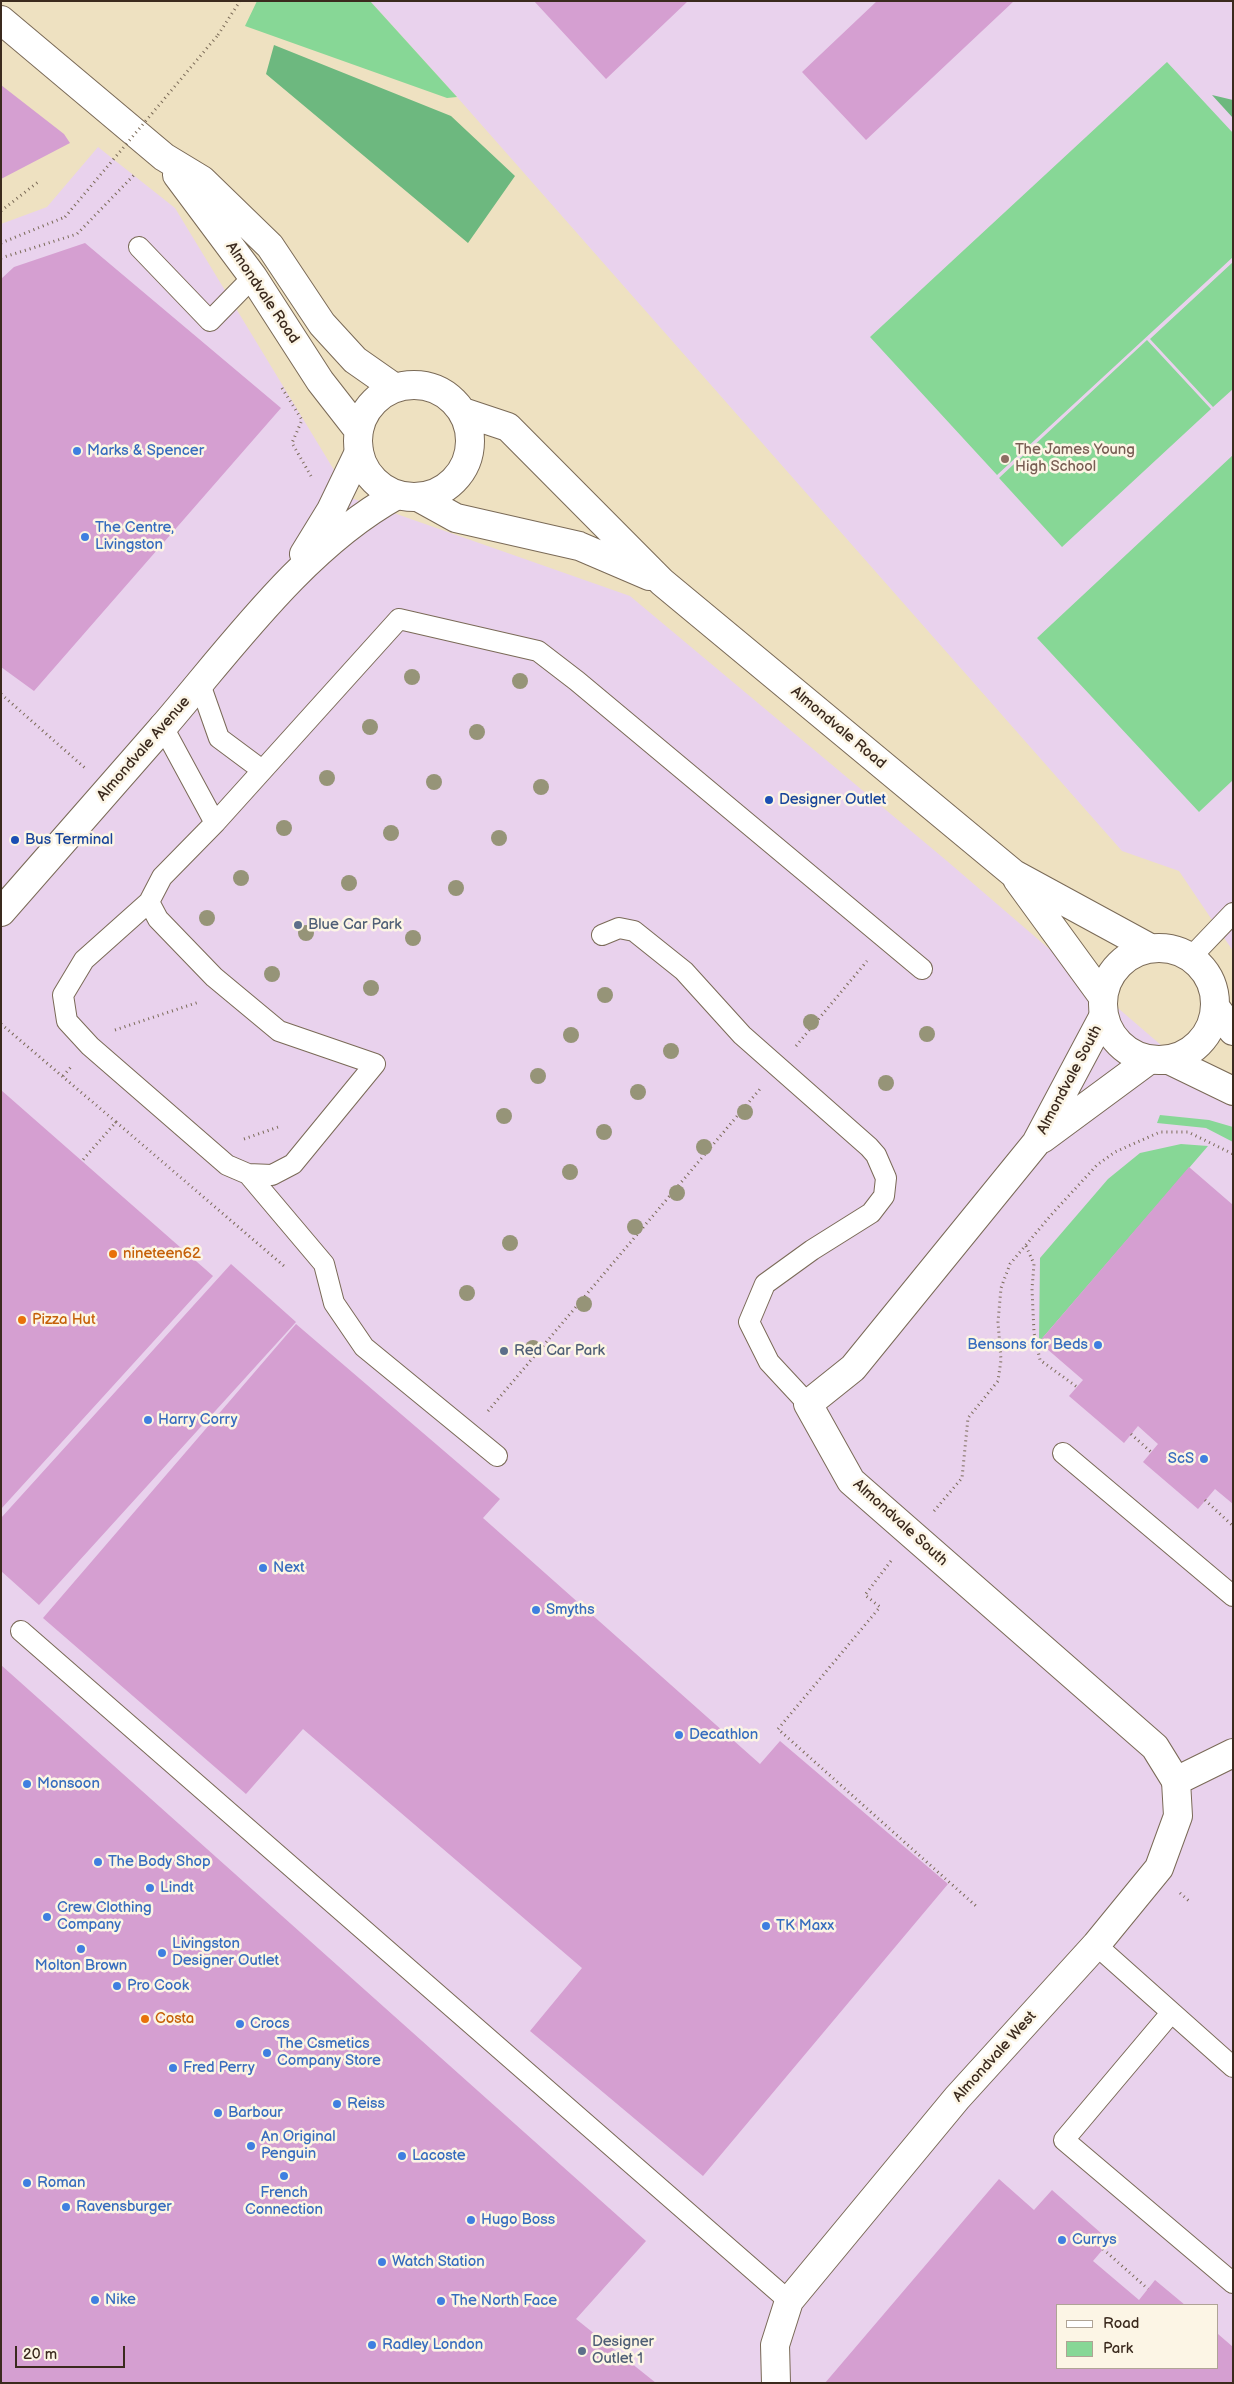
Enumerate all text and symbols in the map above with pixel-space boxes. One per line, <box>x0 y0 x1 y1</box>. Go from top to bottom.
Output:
street label: Almondvale Road <box>221 239 303 347</box>
place label: The James Young High School <box>1015 441 1135 476</box>
place label: Marks & Spencer <box>87 442 204 460</box>
marker: Marks & Spencer <box>71 445 83 457</box>
marker: The James Young High School <box>999 453 1011 465</box>
place label: The Centre, Livingston <box>95 519 174 554</box>
marker: The Centre, Livingston <box>79 531 91 543</box>
street label: Almondvale Road <box>787 683 889 773</box>
street label: Almondvale Avenue <box>94 693 194 805</box>
place label: Designer Outlet <box>779 791 886 809</box>
marker: Designer Outlet <box>763 794 775 806</box>
place label: Bus Terminal <box>25 831 113 849</box>
marker: Bus Terminal <box>9 834 21 846</box>
place label: Blue Car Park <box>308 916 402 934</box>
marker: Blue Car Park <box>292 919 304 931</box>
street label: Almondvale South <box>1034 1022 1106 1138</box>
place label: nineteen62 <box>123 1245 201 1263</box>
marker: nineteen62 <box>107 1248 119 1260</box>
place label: Pizza Hut <box>32 1311 96 1329</box>
marker: Pizza Hut <box>16 1314 28 1326</box>
place label: Bensons for Beds <box>967 1336 1088 1354</box>
marker: Bensons for Beds <box>1092 1339 1104 1351</box>
place label: Red Car Park <box>514 1342 605 1360</box>
marker: Red Car Park <box>498 1345 510 1357</box>
place label: Harry Corry <box>158 1411 237 1429</box>
marker: Harry Corry <box>142 1414 154 1426</box>
place label: ScS <box>1168 1450 1194 1468</box>
marker: ScS <box>1198 1453 1210 1465</box>
street label: Almondvale South <box>849 1476 951 1570</box>
place label: Next <box>273 1559 305 1577</box>
marker: Next <box>257 1562 269 1574</box>
place label: Smyths <box>546 1601 595 1619</box>
marker: Smyths <box>530 1604 542 1616</box>
place label: Decathlon <box>689 1726 758 1744</box>
marker: Decathlon <box>673 1729 685 1741</box>
place label: Monsoon <box>37 1775 100 1793</box>
marker: Monsoon <box>21 1778 33 1790</box>
place label: The Body Shop <box>108 1853 211 1871</box>
marker: The Body Shop <box>92 1856 104 1868</box>
place label: Lindt <box>160 1879 194 1897</box>
marker: Lindt <box>144 1882 156 1894</box>
place label: Crew Clothing Company <box>57 1899 152 1934</box>
marker: Crew Clothing Company <box>41 1911 53 1923</box>
place label: TK Maxx <box>776 1917 834 1935</box>
marker: TK Maxx <box>760 1920 772 1932</box>
place label: Livingston Designer Outlet <box>172 1935 279 1970</box>
marker: Molton Brown <box>75 1943 87 1955</box>
marker: Livingston Designer Outlet <box>156 1947 168 1959</box>
place label: Molton Brown <box>35 1957 127 1975</box>
place label: Pro Cook <box>127 1977 189 1995</box>
marker: Pro Cook <box>111 1980 123 1992</box>
street label: Almondvale West <box>950 2008 1040 2106</box>
place label: Costa <box>155 2010 194 2028</box>
marker: Costa <box>139 2013 151 2025</box>
place label: Crocs <box>250 2015 290 2033</box>
marker: Crocs <box>234 2018 246 2030</box>
place label: The Csmetics Company Store <box>277 2035 381 2070</box>
marker: The Csmetics Company Store <box>261 2047 273 2059</box>
place label: Fred Perry <box>183 2059 255 2077</box>
marker: Fred Perry <box>167 2062 179 2074</box>
place label: Reiss <box>347 2095 385 2113</box>
marker: Reiss <box>331 2098 343 2110</box>
place label: Barbour <box>228 2104 283 2122</box>
marker: Barbour <box>212 2107 224 2119</box>
place label: An Original Penguin <box>261 2128 335 2163</box>
marker: An Original Penguin <box>245 2140 257 2152</box>
place label: Lacoste <box>412 2147 466 2165</box>
marker: Lacoste <box>396 2150 408 2162</box>
marker: French Connection <box>278 2170 290 2182</box>
place label: Roman <box>37 2174 86 2192</box>
marker: Roman <box>21 2177 33 2189</box>
place label: French Connection <box>245 2184 323 2219</box>
place label: Ravensburger <box>76 2198 172 2216</box>
marker: Ravensburger <box>60 2201 72 2213</box>
place label: Hugo Boss <box>481 2211 555 2229</box>
marker: Hugo Boss <box>465 2214 477 2226</box>
place label: Currys <box>1072 2231 1117 2249</box>
marker: Currys <box>1056 2234 1068 2246</box>
place label: Watch Station <box>392 2253 485 2271</box>
marker: Watch Station <box>376 2256 388 2268</box>
place label: Nike <box>105 2291 136 2309</box>
place label: The North Face <box>451 2292 557 2310</box>
marker: Nike <box>89 2294 101 2306</box>
marker: The North Face <box>435 2295 447 2307</box>
legend <box>1056 2304 1219 2369</box>
text: Road <box>1103 2314 1139 2333</box>
place label: Designer Outlet 1 <box>592 2333 654 2368</box>
scale bar <box>18 2336 128 2368</box>
place label: Radley London <box>382 2336 483 2354</box>
marker: Radley London <box>366 2339 378 2351</box>
text: Park <box>1103 2339 1133 2358</box>
text: 20 m <box>23 2345 57 2364</box>
marker: Designer Outlet 1 <box>576 2345 588 2357</box>

